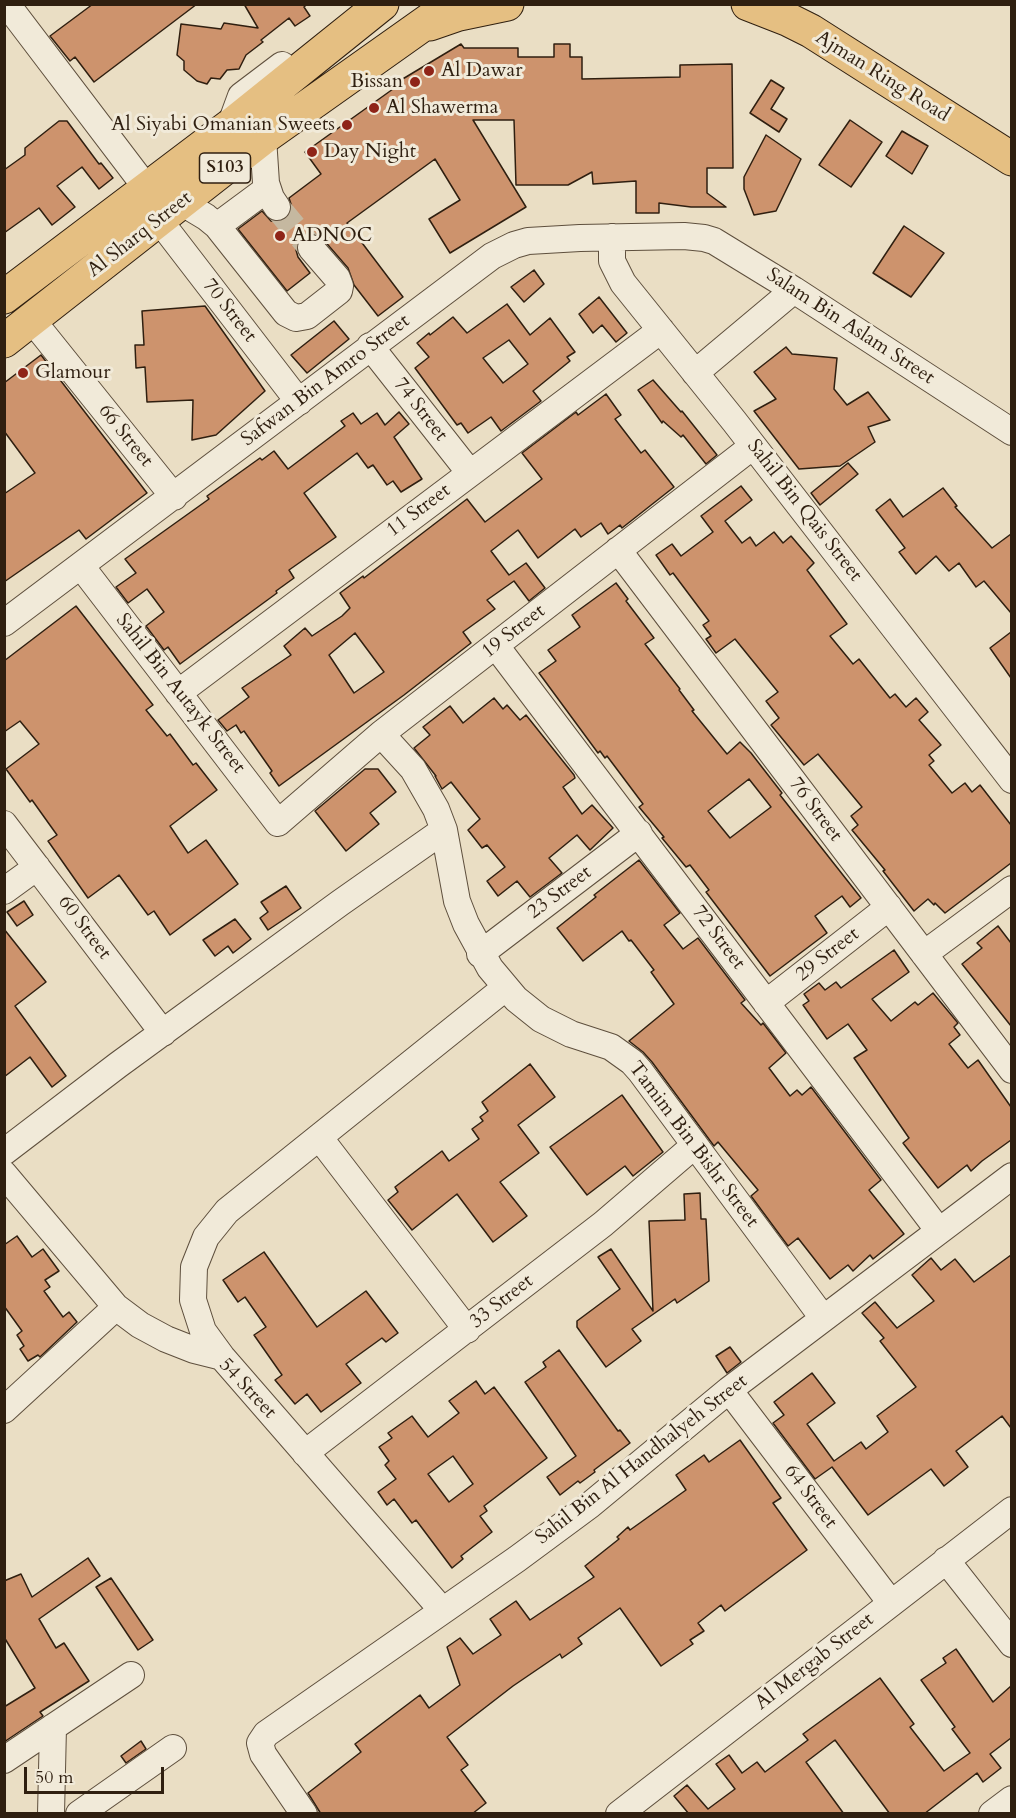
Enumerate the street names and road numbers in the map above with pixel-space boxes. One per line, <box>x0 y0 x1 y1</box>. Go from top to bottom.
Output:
street label: Ajman Ring Road <box>811 26 953 128</box>
road number: S103 <box>200 153 250 183</box>
street label: Al Sharq Street <box>83 187 197 283</box>
street label: Salam Bin Aslam Street <box>761 264 939 390</box>
street label: 70 Street <box>197 274 261 348</box>
street label: Safwan Bin Amro Street <box>237 310 415 452</box>
street label: 74 Street <box>388 373 452 447</box>
street label: 66 Street <box>92 400 158 472</box>
street label: Sahil Bin Qais Street <box>741 435 867 587</box>
street label: 11 Street <box>382 479 456 543</box>
street label: 19 Street <box>477 600 551 664</box>
street label: Sahil Bin Autayk Street <box>110 609 250 779</box>
street label: 76 Street <box>783 773 847 847</box>
street label: 23 Street <box>523 861 597 925</box>
street label: 60 Street <box>52 891 116 965</box>
street label: 72 Street <box>686 901 750 975</box>
street label: 29 Street <box>791 923 865 987</box>
street label: Tamim Bin Bishr Street <box>623 1057 763 1233</box>
street label: 33 Street <box>465 1270 539 1334</box>
street label: 54 Street <box>213 1354 281 1424</box>
street label: Sahil Bin Al Handhalyeh Street <box>531 1370 753 1550</box>
street label: 64 Street <box>778 1460 842 1534</box>
street label: Al Mergab Street <box>751 1608 879 1716</box>

